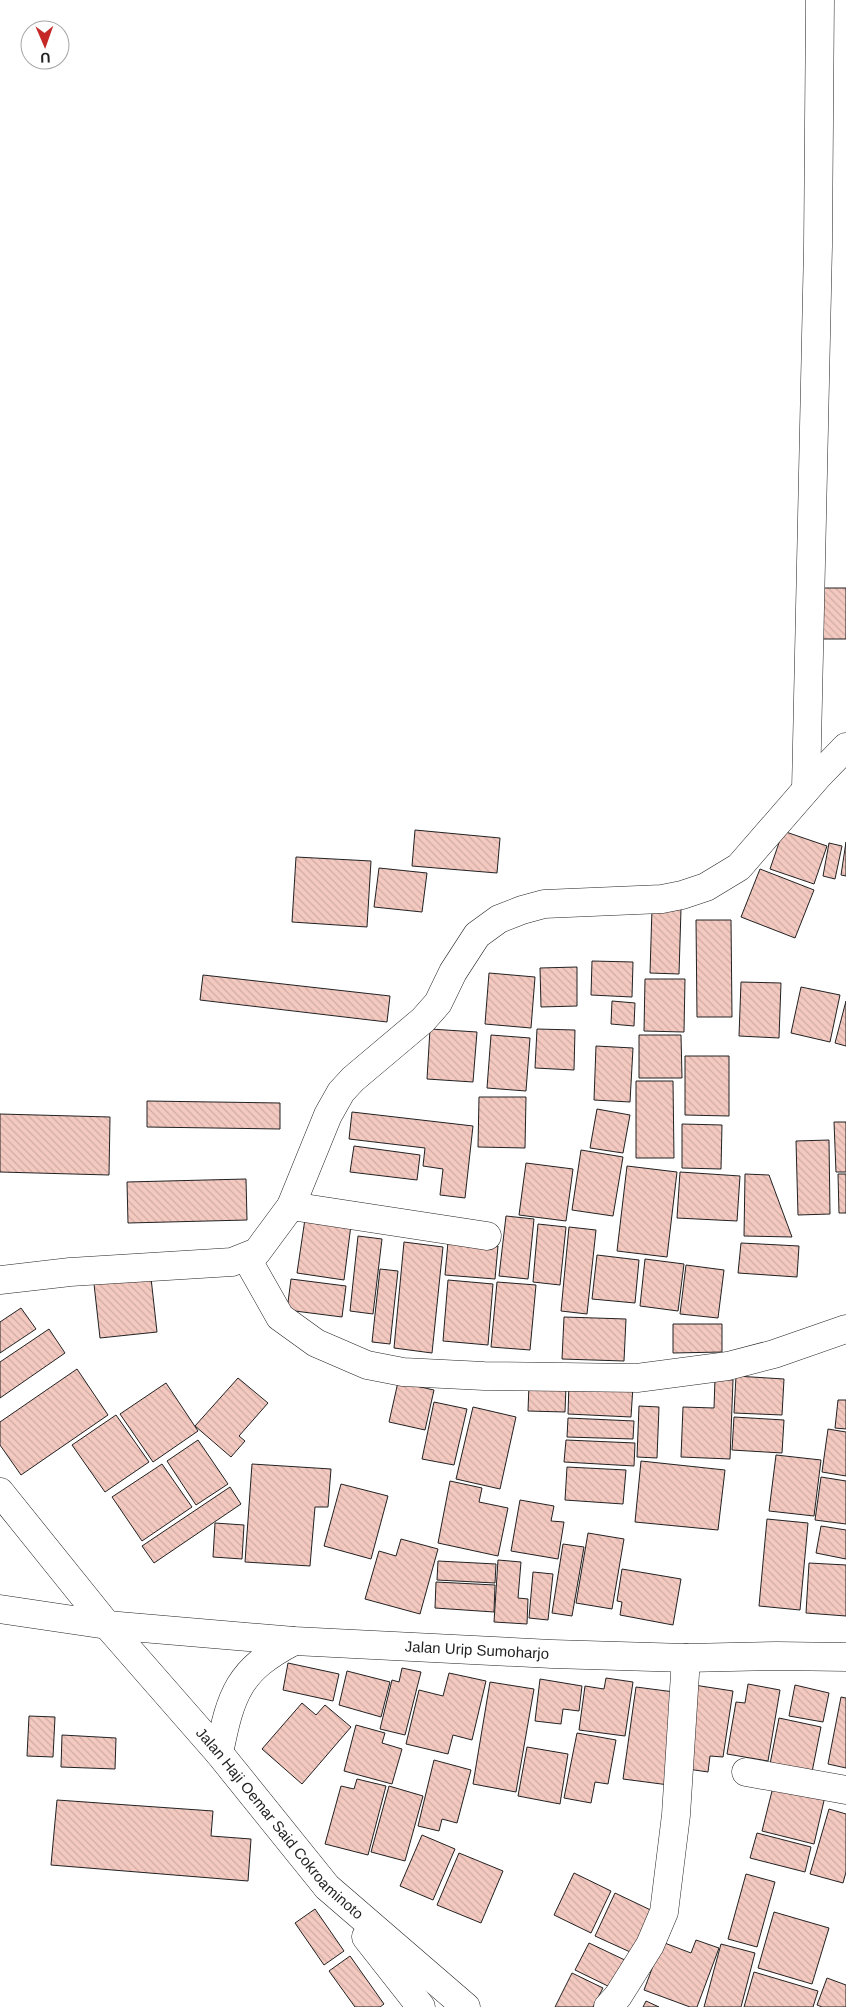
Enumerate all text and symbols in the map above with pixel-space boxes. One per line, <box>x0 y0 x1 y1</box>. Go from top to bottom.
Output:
north arrow <box>20 20 70 70</box>
text: U <box>40 50 51 66</box>
street label: Jalan Urip Sumoharjo <box>404 1638 549 1662</box>
street label: Jalan Haji Oemar Said Cokroaminoto <box>193 1724 367 1922</box>

